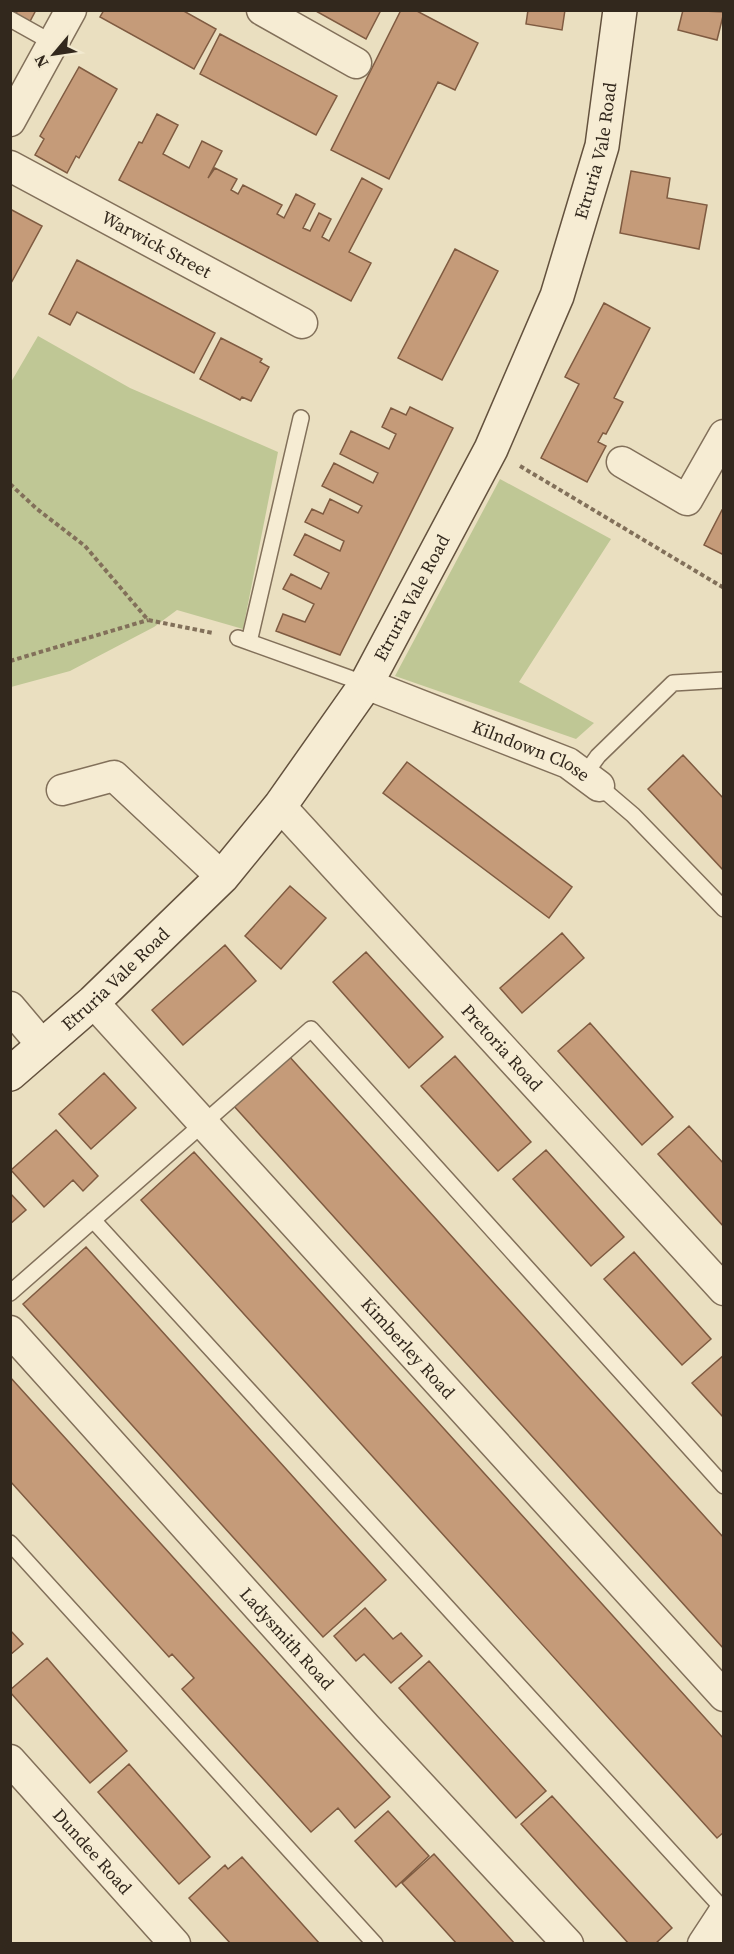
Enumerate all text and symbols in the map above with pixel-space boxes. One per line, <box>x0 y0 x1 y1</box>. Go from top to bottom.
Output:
north arrow <box>24 24 84 84</box>
text: N <box>28 51 53 72</box>
street label: Etruria Vale Road <box>568 81 622 222</box>
street label: Warwick Street <box>97 204 216 284</box>
street label: Etruria Vale Road <box>367 530 455 665</box>
street label: Kilndown Close <box>469 714 595 787</box>
street label: Etruria Vale Road <box>56 922 175 1036</box>
street label: Pretoria Road <box>456 998 548 1096</box>
street label: Kimberley Road <box>355 1292 461 1404</box>
street label: Ladysmith Road <box>234 1582 340 1695</box>
street label: Dundee Road <box>47 1803 138 1900</box>

